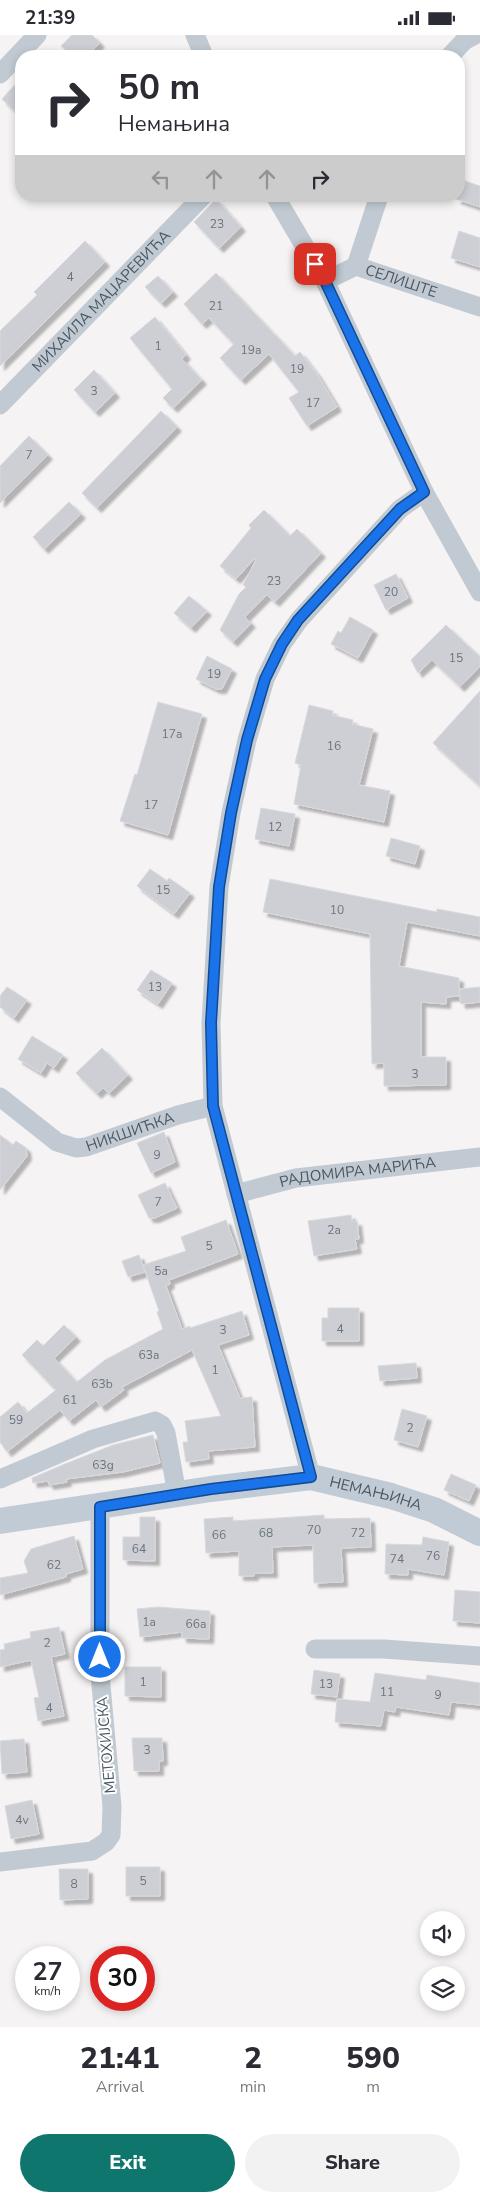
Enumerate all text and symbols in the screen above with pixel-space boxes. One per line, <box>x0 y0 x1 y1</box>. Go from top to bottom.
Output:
text: 21:39 <box>25 5 75 31</box>
text: 50 m <box>118 64 200 111</box>
icon: right <box>35 70 100 135</box>
text: Немањина <box>118 109 230 139</box>
icon: left <box>147 165 175 193</box>
icon: ahead <box>200 165 228 193</box>
icon: ahead <box>253 165 281 193</box>
icon: right <box>306 165 334 193</box>
house number: 23 <box>210 216 224 232</box>
street label: МИХАИЛА МАЏАРЕВИЋА <box>27 226 175 376</box>
pin <box>294 243 336 285</box>
icon: arrive <box>301 250 329 278</box>
street label: СЕЛИШТЕ <box>363 260 440 302</box>
house number: 4 <box>66 269 74 285</box>
house number: 21 <box>209 298 223 314</box>
house number: 1 <box>154 338 162 354</box>
house number: 19a <box>241 342 261 358</box>
house number: 19 <box>290 361 304 377</box>
house number: 3 <box>90 383 98 399</box>
house number: 17 <box>306 395 320 411</box>
house number: 7 <box>25 447 33 463</box>
house number: 23 <box>267 573 281 589</box>
house number: 20 <box>384 584 398 600</box>
house number: 15 <box>449 650 463 666</box>
house number: 19 <box>207 666 221 682</box>
house number: 17a <box>162 726 182 742</box>
house number: 16 <box>327 738 341 754</box>
house number: 17 <box>144 797 158 813</box>
house number: 12 <box>268 819 282 835</box>
house number: 15 <box>156 882 170 898</box>
house number: 10 <box>330 902 344 918</box>
house number: 13 <box>148 979 162 995</box>
house number: 3 <box>411 1066 419 1082</box>
street label: НИКШИЋКА <box>83 1107 177 1156</box>
house number: 9 <box>153 1147 161 1163</box>
street label: РАДОМИРА МАРИЋА <box>277 1152 437 1192</box>
house number: 7 <box>154 1194 162 1210</box>
house number: 2a <box>327 1222 341 1238</box>
house number: 5 <box>205 1238 213 1254</box>
house number: 5a <box>154 1263 168 1279</box>
house number: 4 <box>336 1321 344 1337</box>
house number: 3 <box>219 1322 227 1338</box>
house number: 63a <box>139 1347 159 1363</box>
house number: 1 <box>211 1362 219 1378</box>
house number: 63b <box>91 1376 113 1392</box>
house number: 61 <box>63 1392 77 1408</box>
house number: 59 <box>9 1412 23 1428</box>
house number: 2 <box>406 1420 414 1436</box>
house number: 63g <box>92 1457 114 1473</box>
street label: НЕМАЊИНА <box>328 1472 425 1515</box>
house number: 70 <box>307 1522 321 1538</box>
house number: 68 <box>259 1525 273 1541</box>
house number: 72 <box>351 1525 365 1541</box>
house number: 66 <box>212 1527 226 1543</box>
house number: 64 <box>132 1541 146 1557</box>
house number: 76 <box>426 1548 440 1564</box>
house number: 74 <box>390 1551 404 1567</box>
house number: 62 <box>47 1557 61 1573</box>
house number: 1a <box>142 1614 156 1630</box>
house number: 66a <box>186 1616 206 1632</box>
position arrow <box>73 1630 125 1682</box>
house number: 2 <box>43 1635 51 1651</box>
house number: 1 <box>139 1674 147 1690</box>
house number: 13 <box>319 1676 333 1692</box>
house number: 11 <box>380 1684 394 1700</box>
house number: 9 <box>434 1687 442 1703</box>
street label: МЕТОХИЈСКА <box>92 1696 120 1794</box>
house number: 4 <box>45 1700 53 1716</box>
house number: 3 <box>143 1742 151 1758</box>
house number: 4v <box>15 1812 30 1828</box>
house number: 5 <box>139 1873 147 1889</box>
house number: 8 <box>70 1876 78 1892</box>
map controls <box>420 1911 465 2011</box>
button: sound <box>420 1911 465 1956</box>
speed limit sign: 30 <box>90 1946 155 2011</box>
text: 27 <box>32 1955 63 1989</box>
button: layers <box>420 1966 465 2011</box>
text: km/h <box>34 1983 61 1999</box>
text: 21:41 <box>80 2038 160 2079</box>
text: 2 <box>244 2038 262 2079</box>
text: 590 <box>346 2038 400 2079</box>
text: Arrival <box>96 2076 144 2098</box>
text: min <box>240 2076 266 2098</box>
text: m <box>366 2076 380 2098</box>
button: Exit <box>20 2134 235 2192</box>
button: Share <box>245 2134 460 2192</box>

